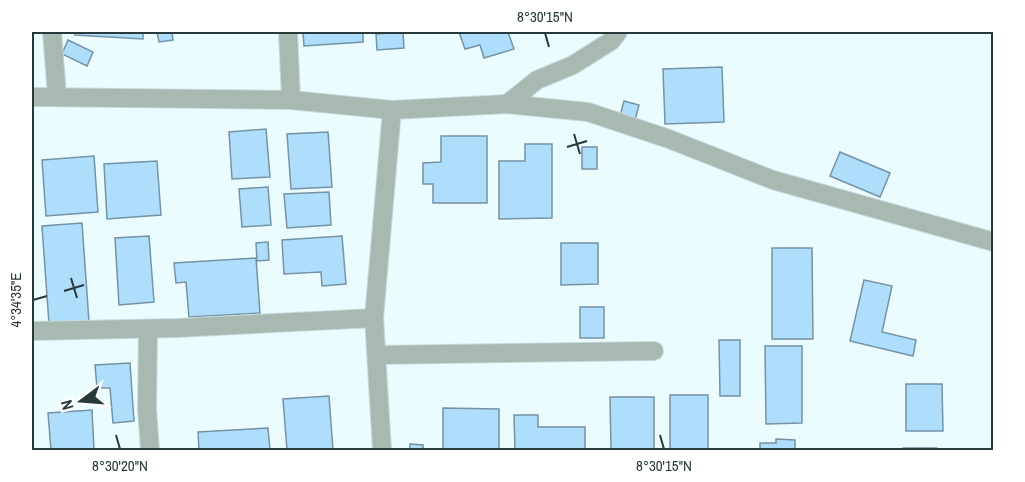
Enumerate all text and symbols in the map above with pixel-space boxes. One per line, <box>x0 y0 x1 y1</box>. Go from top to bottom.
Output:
text: 8°30'15"N <box>517 6 573 27</box>
text: 4°34'35"E <box>5 272 26 328</box>
north arrow <box>51 371 111 431</box>
text: N <box>55 398 78 413</box>
text: 8°30'20"N <box>92 455 148 476</box>
text: 8°30'15"N <box>636 455 692 476</box>

